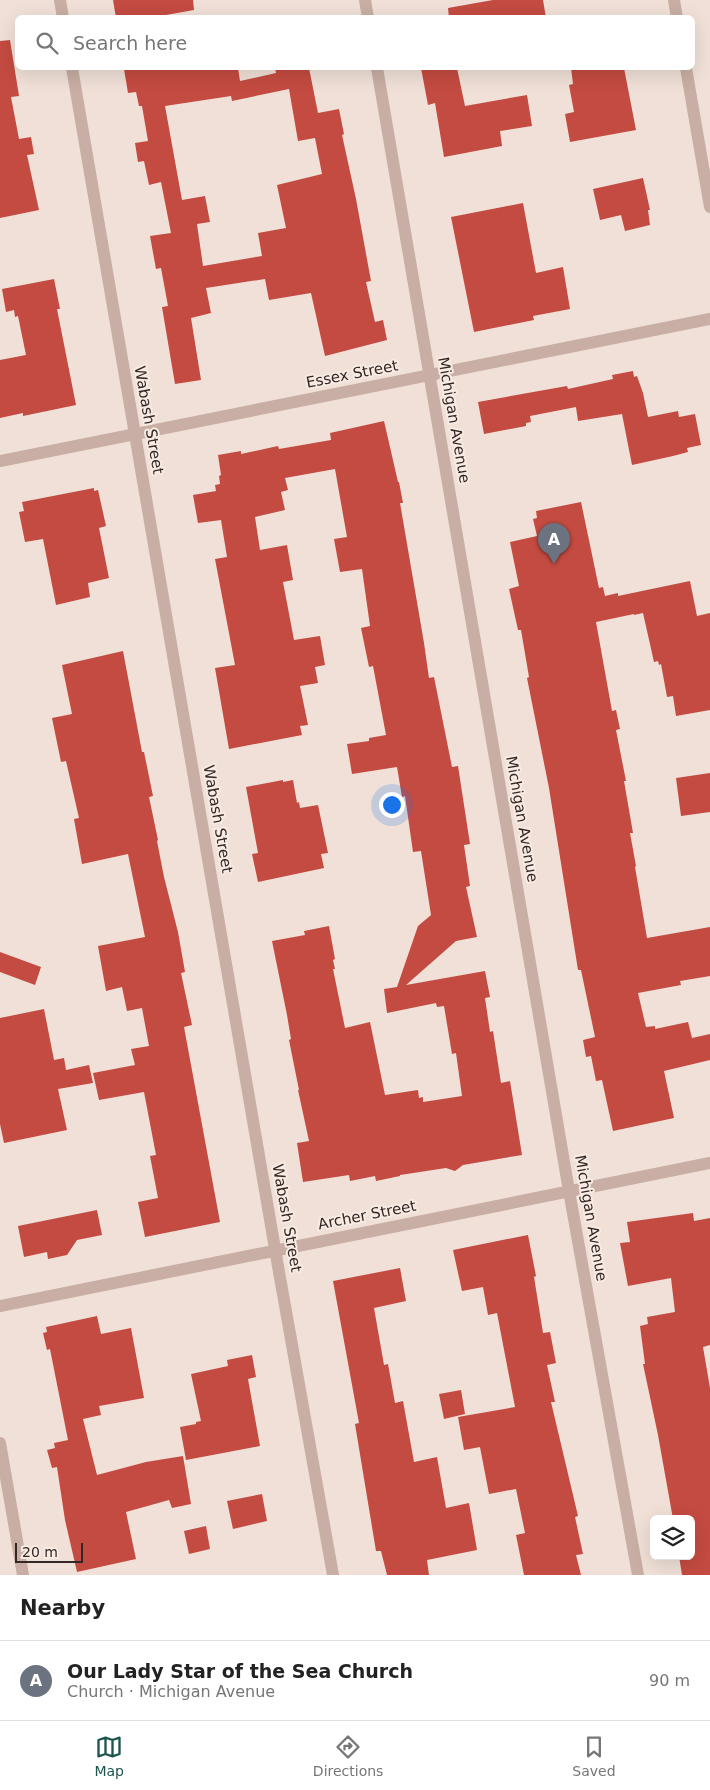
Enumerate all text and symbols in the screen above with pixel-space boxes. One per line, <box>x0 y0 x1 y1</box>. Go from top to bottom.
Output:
search box <box>15 15 695 70</box>
icon: search <box>33 29 61 57</box>
text: Search here <box>73 32 187 54</box>
street label: Essex Street <box>304 356 400 392</box>
street label: Michigan Avenue <box>434 356 474 484</box>
street label: Wabash Street <box>131 365 167 476</box>
pin: A <box>538 523 570 564</box>
street label: Michigan Avenue <box>502 755 542 883</box>
street label: Wabash Street <box>200 764 236 875</box>
your location <box>379 792 405 818</box>
street label: Michigan Avenue <box>571 1154 611 1282</box>
street label: Wabash Street <box>269 1163 305 1274</box>
street label: Archer Street <box>316 1197 418 1233</box>
map controls <box>650 1515 695 1560</box>
button: layers <box>650 1515 695 1560</box>
scale bar <box>15 1540 82 1563</box>
text: 20 m <box>22 1544 58 1560</box>
text: Nearby <box>20 1596 105 1620</box>
text: Our Lady Star of the Sea Church <box>67 1660 413 1682</box>
text: A <box>30 1671 42 1690</box>
text: 90 m <box>649 1671 690 1690</box>
text: Church · Michigan Avenue <box>67 1682 275 1701</box>
tab: Map <box>94 1733 124 1779</box>
tab: Directions <box>313 1733 383 1779</box>
tab: Saved <box>572 1733 616 1779</box>

